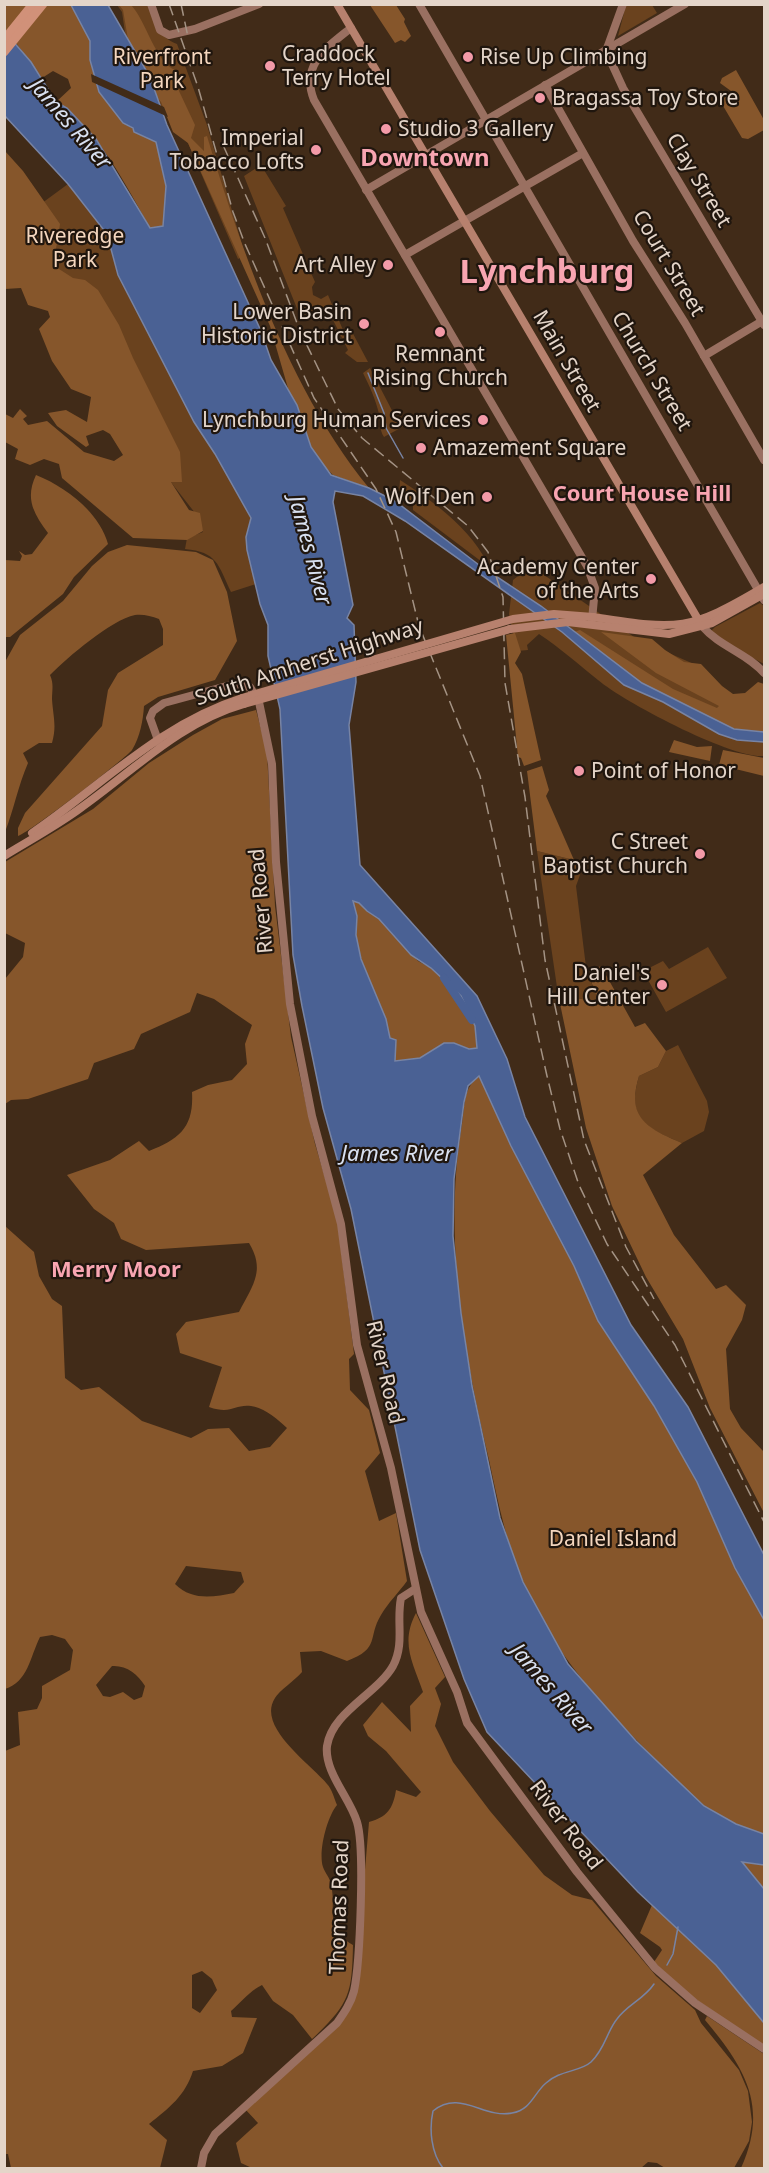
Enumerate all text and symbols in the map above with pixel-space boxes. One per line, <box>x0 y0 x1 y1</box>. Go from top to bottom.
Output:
place label: Craddock Terry Hotel <box>282 39 391 91</box>
park label: Riverfront Park <box>113 42 212 94</box>
place label: Rise Up Climbing <box>480 42 648 70</box>
marker: Rise Up Climbing <box>461 50 475 64</box>
marker: Craddock Terry Hotel <box>263 59 277 73</box>
water label: James River <box>21 67 121 175</box>
place label: Bragassa Toy Store <box>552 83 738 111</box>
marker: Bragassa Toy Store <box>533 91 547 105</box>
place label: Studio 3 Gallery <box>398 114 553 142</box>
marker: Studio 3 Gallery <box>379 122 393 136</box>
place label: Imperial Tobacco Lofts <box>169 123 304 175</box>
street label: Clay Street <box>661 127 739 232</box>
district label: Downtown <box>360 140 490 173</box>
marker: Imperial Tobacco Lofts <box>309 143 323 157</box>
street label: Court Street <box>627 204 713 321</box>
park label: Riveredge Park <box>26 221 124 273</box>
district label: Lynchburg <box>460 248 634 293</box>
place label: Art Alley <box>294 250 376 278</box>
marker: Art Alley <box>381 258 395 272</box>
place label: Lower Basin Historic District <box>201 297 352 349</box>
street label: Main Street <box>527 304 609 417</box>
street label: Church Street <box>606 306 700 436</box>
marker: Lower Basin Historic District <box>357 317 371 331</box>
marker: Remnant Rising Church <box>433 325 447 339</box>
place label: Remnant Rising Church <box>372 339 508 391</box>
place label: Lynchburg Human Services <box>202 405 471 433</box>
marker: Lynchburg Human Services <box>476 413 490 427</box>
place label: Amazement Square <box>433 433 626 461</box>
marker: Amazement Square <box>414 441 428 455</box>
district label: Court House Hill <box>553 477 731 507</box>
place label: Wolf Den <box>385 482 475 510</box>
water label: James River <box>282 488 341 609</box>
marker: Wolf Den <box>480 490 494 504</box>
place label: Academy Center of the Arts <box>477 552 639 604</box>
marker: Academy Center of the Arts <box>644 572 658 586</box>
street label: South Amherst Highway <box>191 611 427 711</box>
place label: Point of Honor <box>591 756 736 784</box>
marker: Point of Honor <box>572 764 586 778</box>
place label: C Street Baptist Church <box>543 827 688 879</box>
street label: River Road <box>241 847 279 955</box>
marker: C Street Baptist Church <box>693 847 707 861</box>
place label: Daniel's Hill Center <box>547 958 650 1010</box>
marker: Daniel's Hill Center <box>655 978 669 992</box>
water label: James River <box>337 1137 454 1167</box>
district label: Merry Moor <box>51 1253 181 1283</box>
street label: River Road <box>360 1317 411 1426</box>
park label: Daniel Island <box>549 1524 677 1552</box>
water label: James River <box>502 1632 602 1740</box>
street label: River Road <box>524 1774 610 1875</box>
street label: Thomas Road <box>322 1839 354 1975</box>

